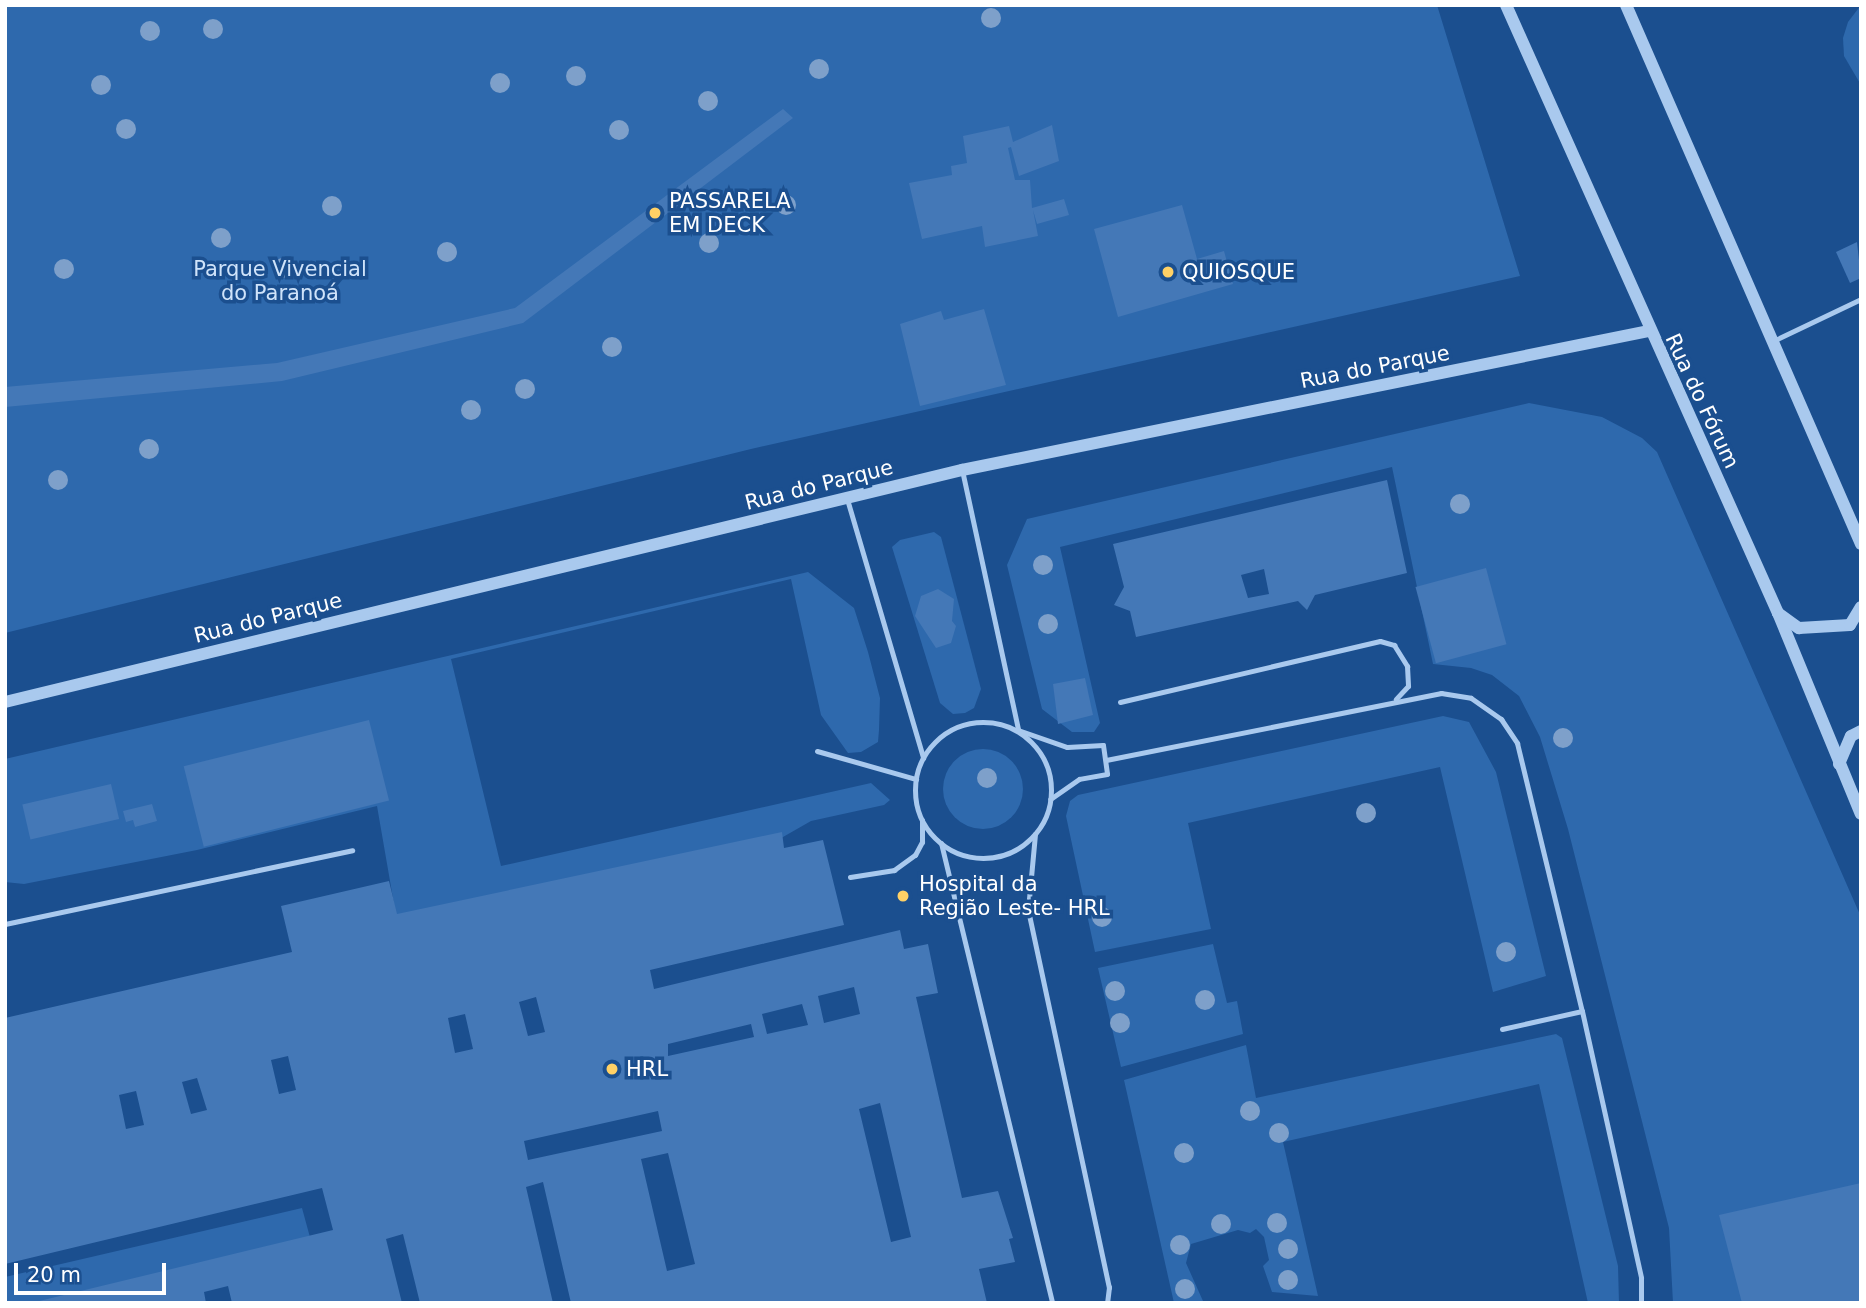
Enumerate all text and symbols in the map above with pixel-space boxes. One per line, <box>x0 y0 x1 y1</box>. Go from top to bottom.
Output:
place label: PASSARELA EM DECK <box>669 188 791 238</box>
marker: PASSARELA EM DECK <box>647 205 663 221</box>
park label: Parque Vivencial do Paranoá <box>193 256 367 306</box>
place label: QUIOSQUE <box>1182 259 1295 285</box>
marker: QUIOSQUE <box>1160 264 1176 280</box>
street label: Rua do Fórum <box>1660 330 1744 472</box>
street label: Rua do Parque <box>1298 340 1452 394</box>
street label: Rua do Parque <box>742 454 896 516</box>
street label: Rua do Parque <box>191 587 345 649</box>
place label: Hospital da Região Leste- HRL <box>919 871 1110 921</box>
marker: Hospital da Região Leste- HRL <box>893 886 913 906</box>
place label: HRL <box>626 1056 668 1082</box>
marker: HRL <box>604 1061 620 1077</box>
scale bar <box>18 1248 170 1292</box>
text: 20 m <box>27 1263 81 1287</box>

